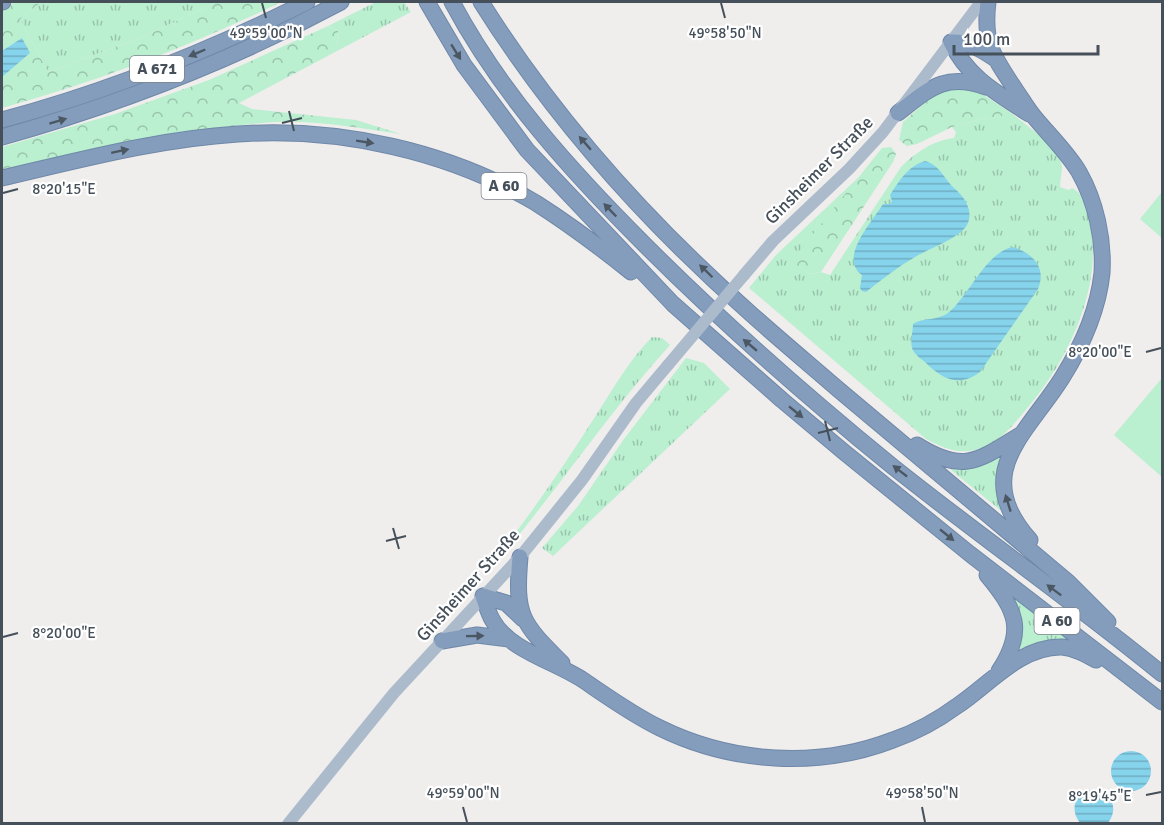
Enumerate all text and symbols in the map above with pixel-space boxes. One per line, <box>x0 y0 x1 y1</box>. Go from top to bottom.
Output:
scale bar <box>954 18 1098 56</box>
text: 49°59'00"N <box>229 24 303 42</box>
text: 49°58'50"N <box>688 24 762 42</box>
text: 100 m <box>963 28 1010 50</box>
one-way arrow <box>450 44 461 60</box>
one-way arrow <box>187 48 205 58</box>
road number: A 671 <box>130 56 184 82</box>
street label: Ginsheimer Straße <box>760 111 878 229</box>
one-way arrow <box>49 116 67 125</box>
one-way arrow <box>579 136 592 151</box>
one-way arrow <box>355 138 374 147</box>
one-way arrow <box>111 146 129 156</box>
road number: A 60 <box>482 173 526 199</box>
text: 8°20'15"E <box>32 180 96 198</box>
one-way arrow <box>604 203 618 217</box>
one-way arrow <box>700 265 714 279</box>
one-way arrow <box>742 339 758 352</box>
text: 8°20'00"E <box>1068 343 1132 361</box>
one-way arrow <box>788 405 804 418</box>
one-way arrow <box>892 466 907 478</box>
one-way arrow <box>1002 494 1012 512</box>
street label: Ginsheimer Straße <box>412 524 524 646</box>
one-way arrow <box>939 528 955 541</box>
one-way arrow <box>1047 584 1062 596</box>
road number: A 60 <box>1034 608 1080 634</box>
text: 8°20'00"E <box>32 624 96 642</box>
one-way arrow <box>465 631 484 641</box>
text: 49°59'00"N <box>426 784 500 802</box>
text: 49°58'50"N <box>885 784 959 802</box>
text: 8°19'45"E <box>1068 787 1132 805</box>

